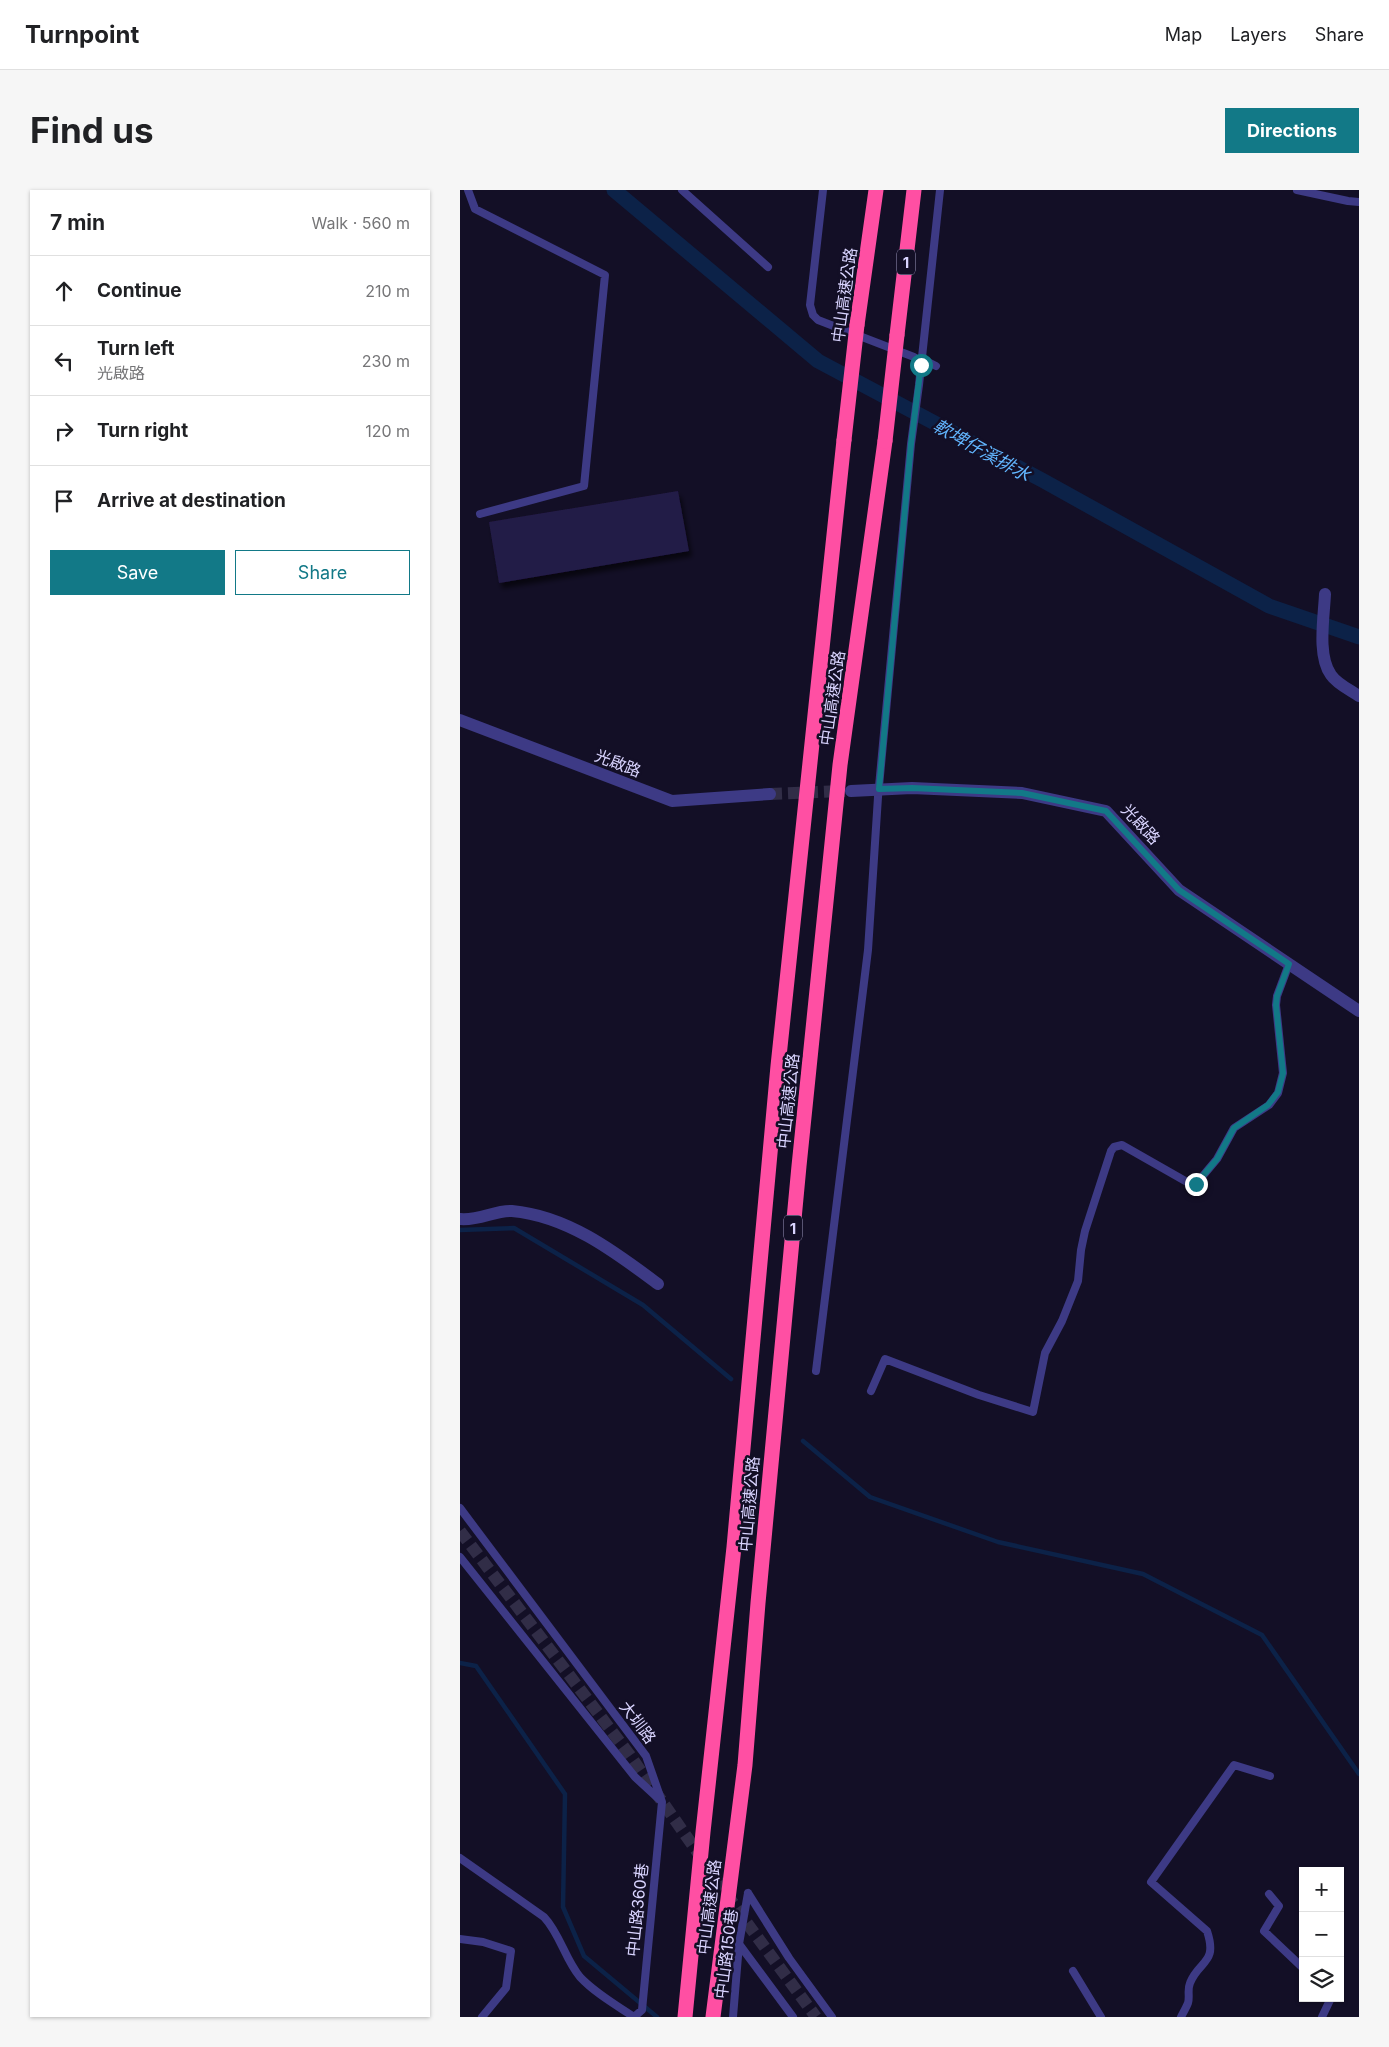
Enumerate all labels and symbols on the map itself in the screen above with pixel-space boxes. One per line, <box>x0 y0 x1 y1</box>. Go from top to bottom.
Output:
street label: 中山高速公路 <box>827 246 861 344</box>
road number: 1 <box>897 250 915 274</box>
route start <box>910 354 933 377</box>
water label: 軟埤仔溪排水 <box>930 415 1035 486</box>
street label: 中山高速公路 <box>815 649 849 747</box>
street label: 光啟路 <box>592 745 644 781</box>
street label: 光啟路 <box>1117 800 1165 848</box>
street label: 中山高速公路 <box>773 1052 803 1150</box>
route end <box>1185 1173 1208 1196</box>
road number: 1 <box>784 1216 802 1240</box>
street label: 中山高速公路 <box>735 1455 763 1553</box>
street label: 大圳路 <box>616 1697 660 1747</box>
street label: 中山高速公路 <box>693 1858 725 1956</box>
street label: 中山路360巷 <box>622 1862 652 1958</box>
street label: 中山路150巷 <box>711 1908 741 2000</box>

